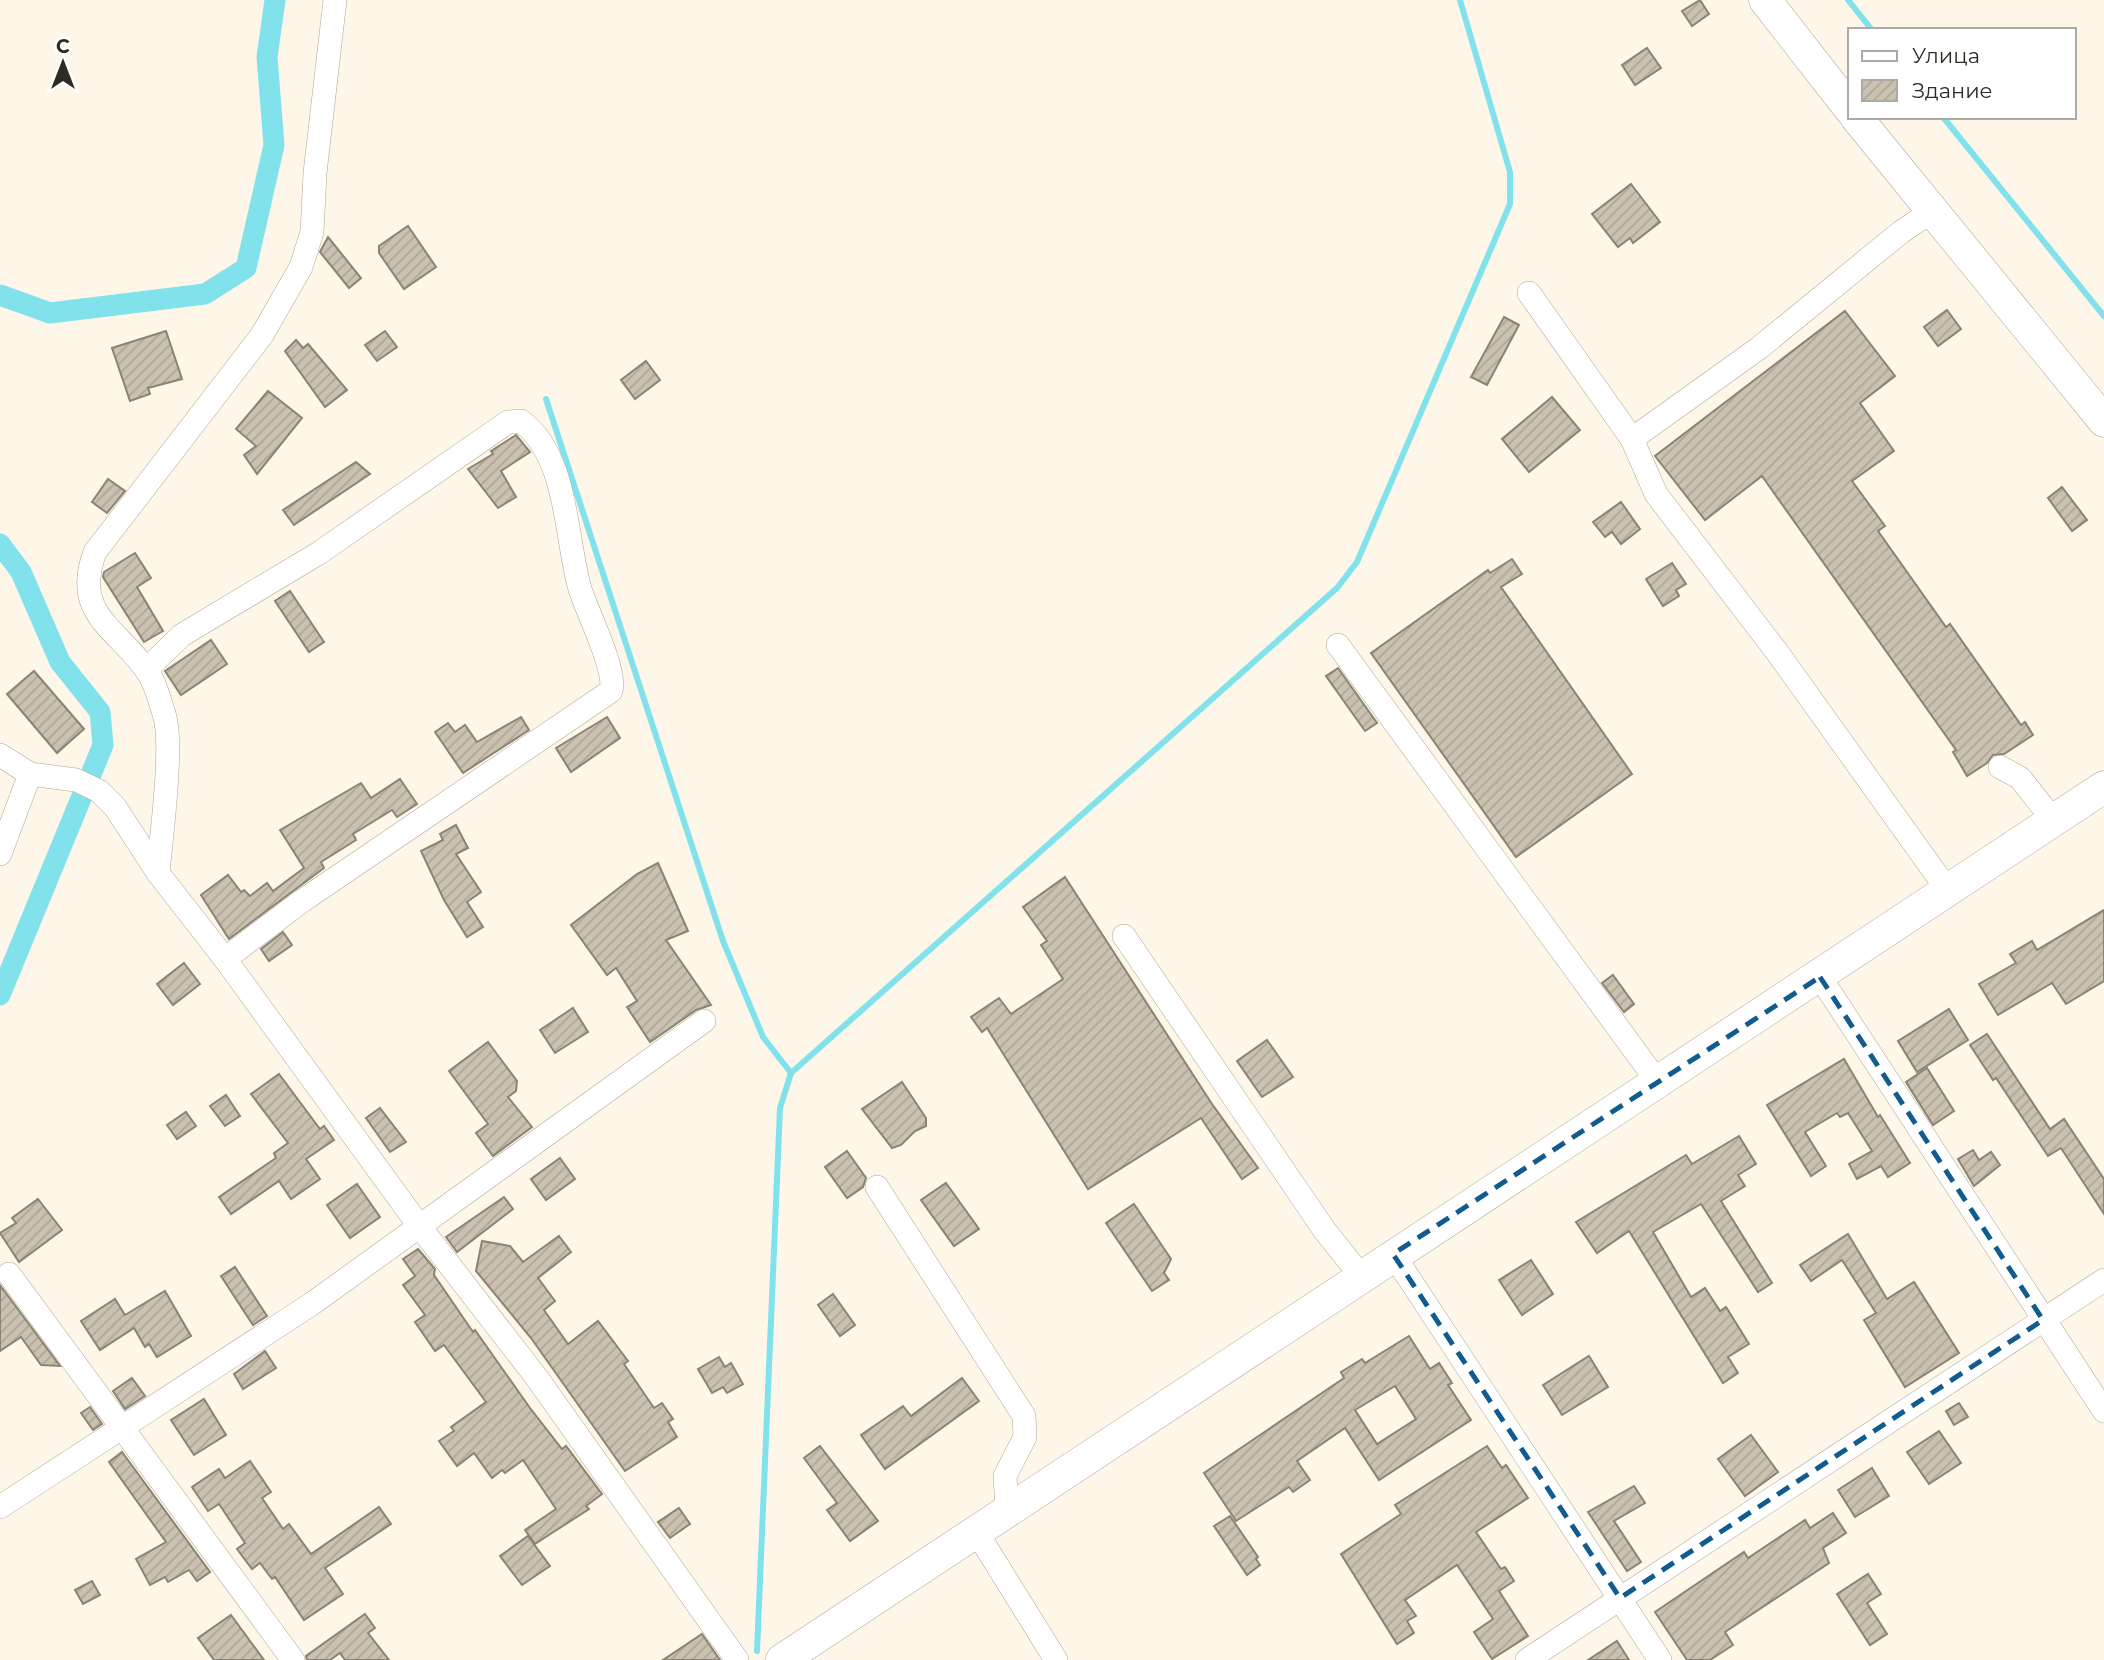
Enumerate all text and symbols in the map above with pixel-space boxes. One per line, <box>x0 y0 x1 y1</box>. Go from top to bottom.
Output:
north arrow <box>28 28 98 98</box>
legend <box>1848 28 2076 119</box>
text: С <box>56 35 70 58</box>
text: Улица <box>1912 43 1980 68</box>
text: Здание <box>1912 78 1993 103</box>

